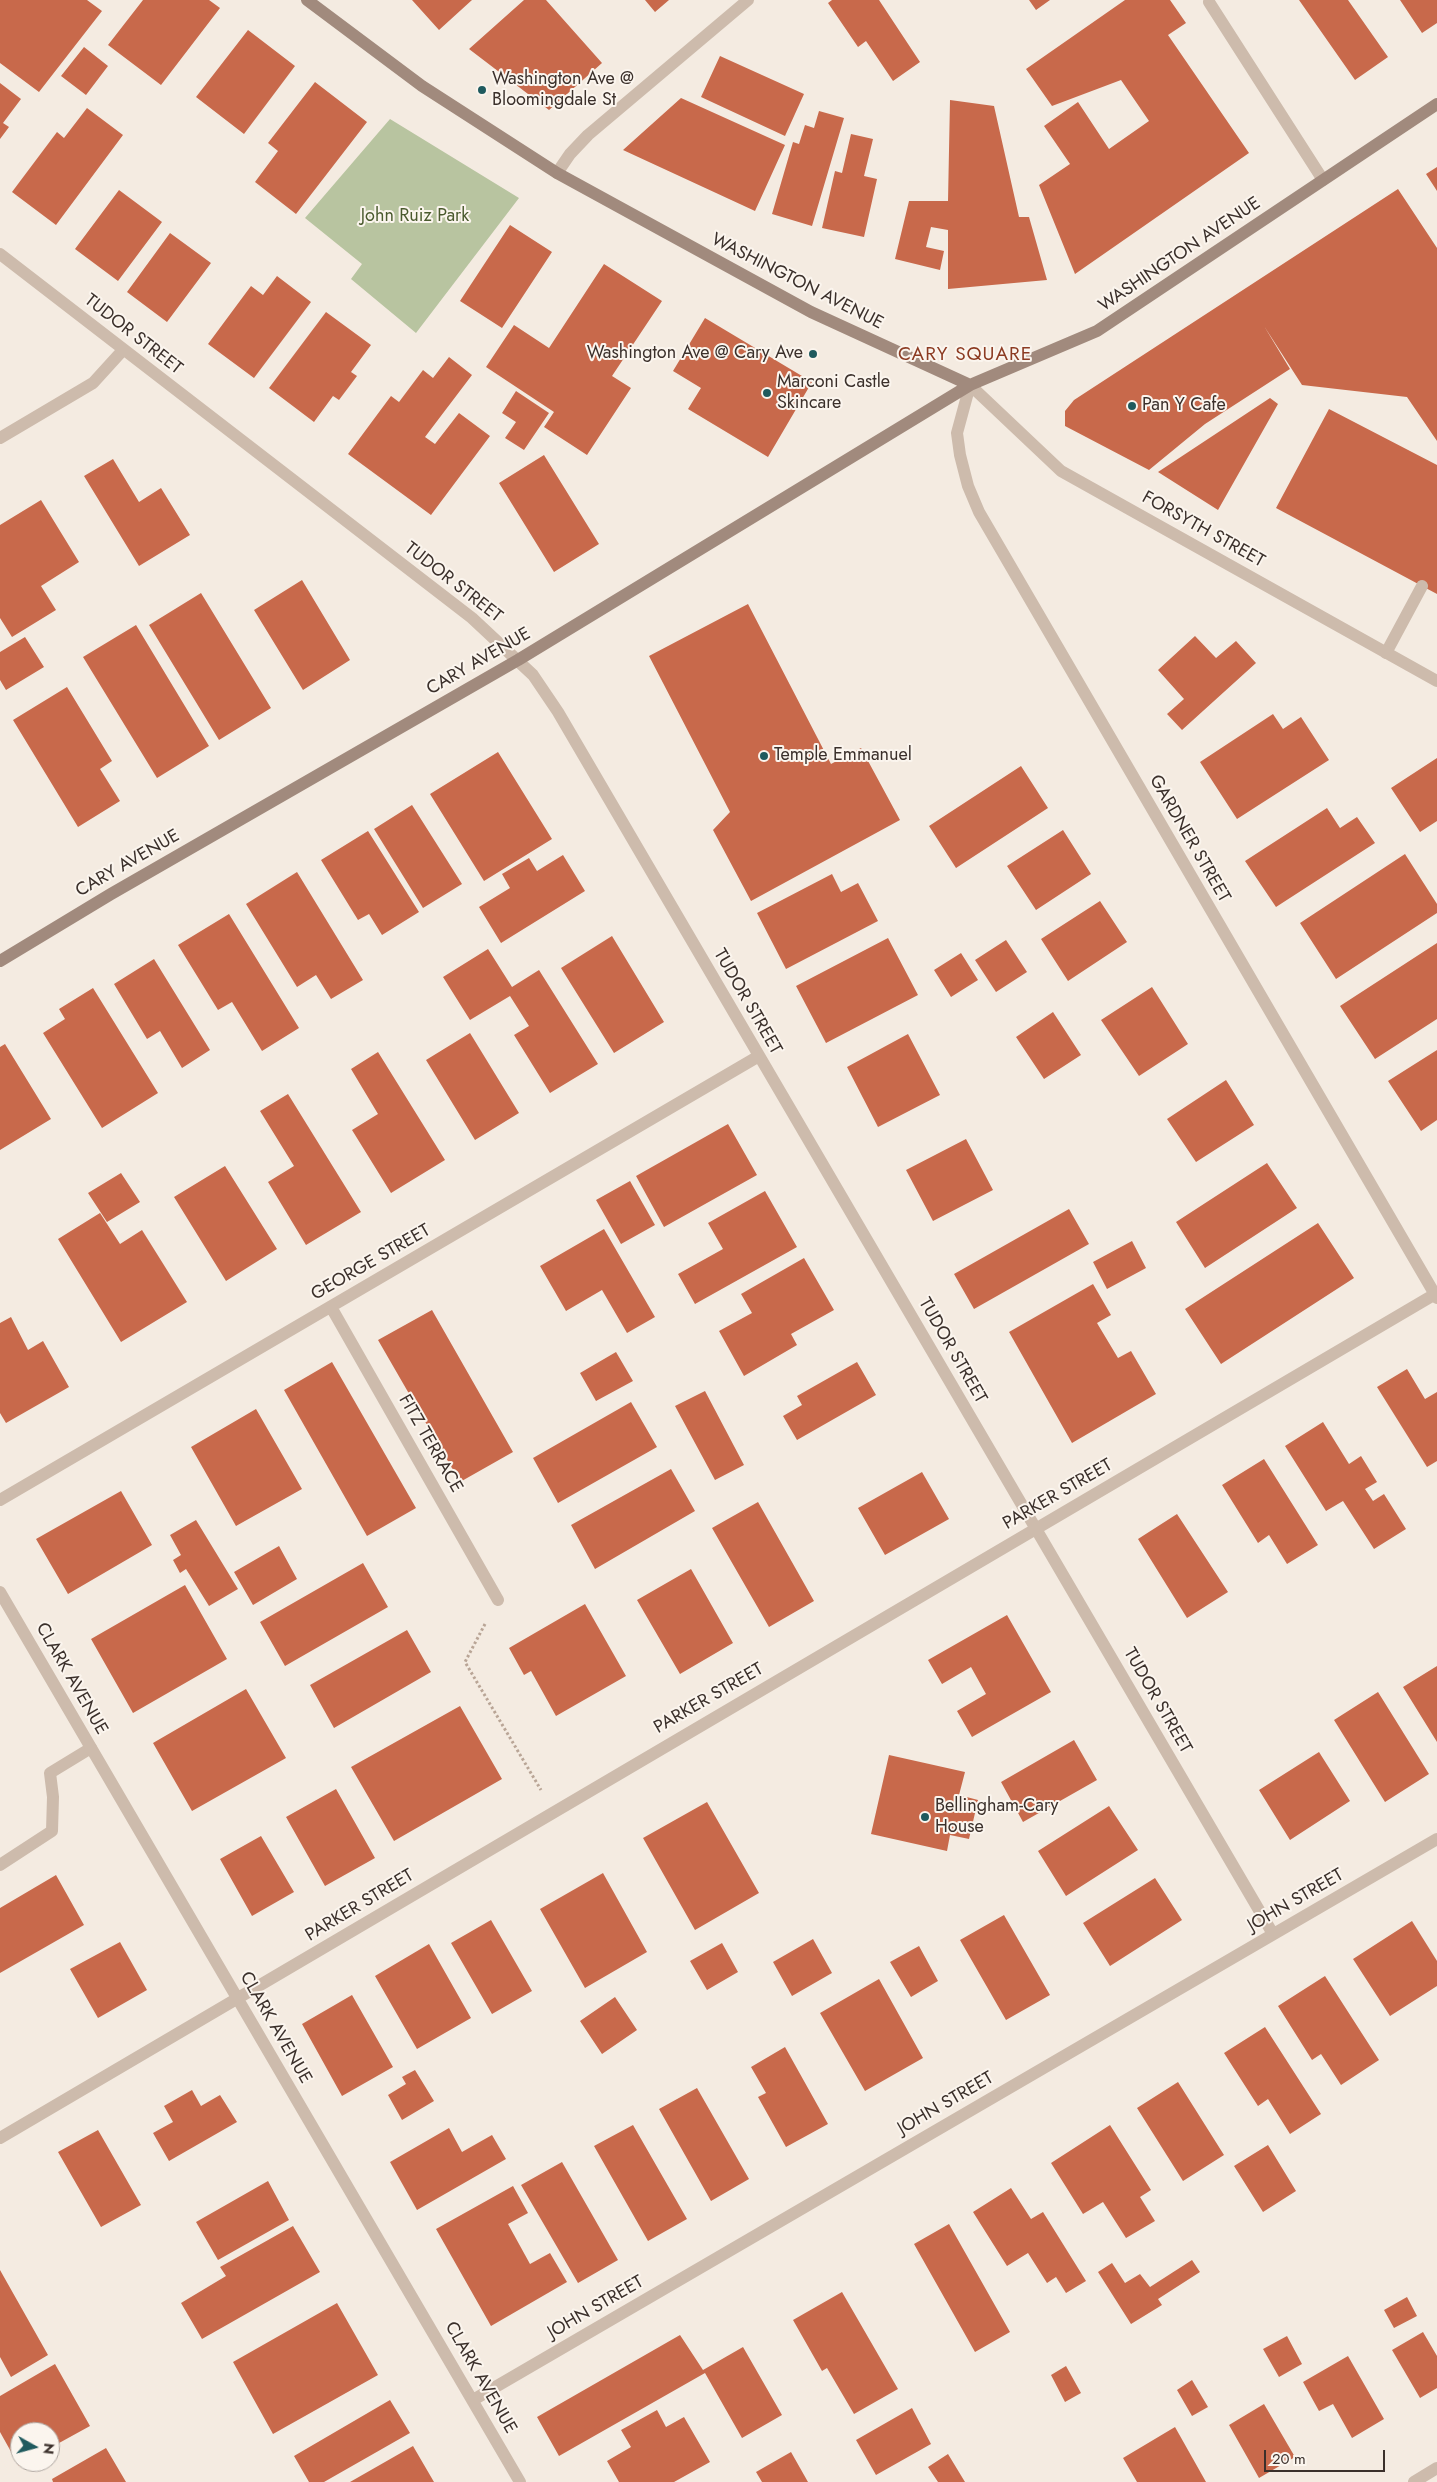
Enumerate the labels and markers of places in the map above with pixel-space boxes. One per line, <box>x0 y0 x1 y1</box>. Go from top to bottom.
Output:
place label: Washington Ave @ Bloomingdale St <box>492 69 634 112</box>
marker: Washington Ave @ Bloomingdale St <box>476 84 488 96</box>
place label: Washington Ave @ Cary Ave <box>587 343 803 365</box>
marker: Washington Ave @ Cary Ave <box>807 348 819 360</box>
place label: Marconi Castle Skincare <box>777 372 890 414</box>
marker: Marconi Castle Skincare <box>761 387 773 399</box>
place label: Pan Y Cafe <box>1142 395 1226 417</box>
marker: Pan Y Cafe <box>1126 400 1138 412</box>
place label: Temple Emmanuel <box>774 745 912 767</box>
marker: Temple Emmanuel <box>758 750 770 762</box>
place label: Bellingham-Cary House <box>935 1796 1059 1838</box>
marker: Bellingham-Cary House <box>919 1811 931 1823</box>

